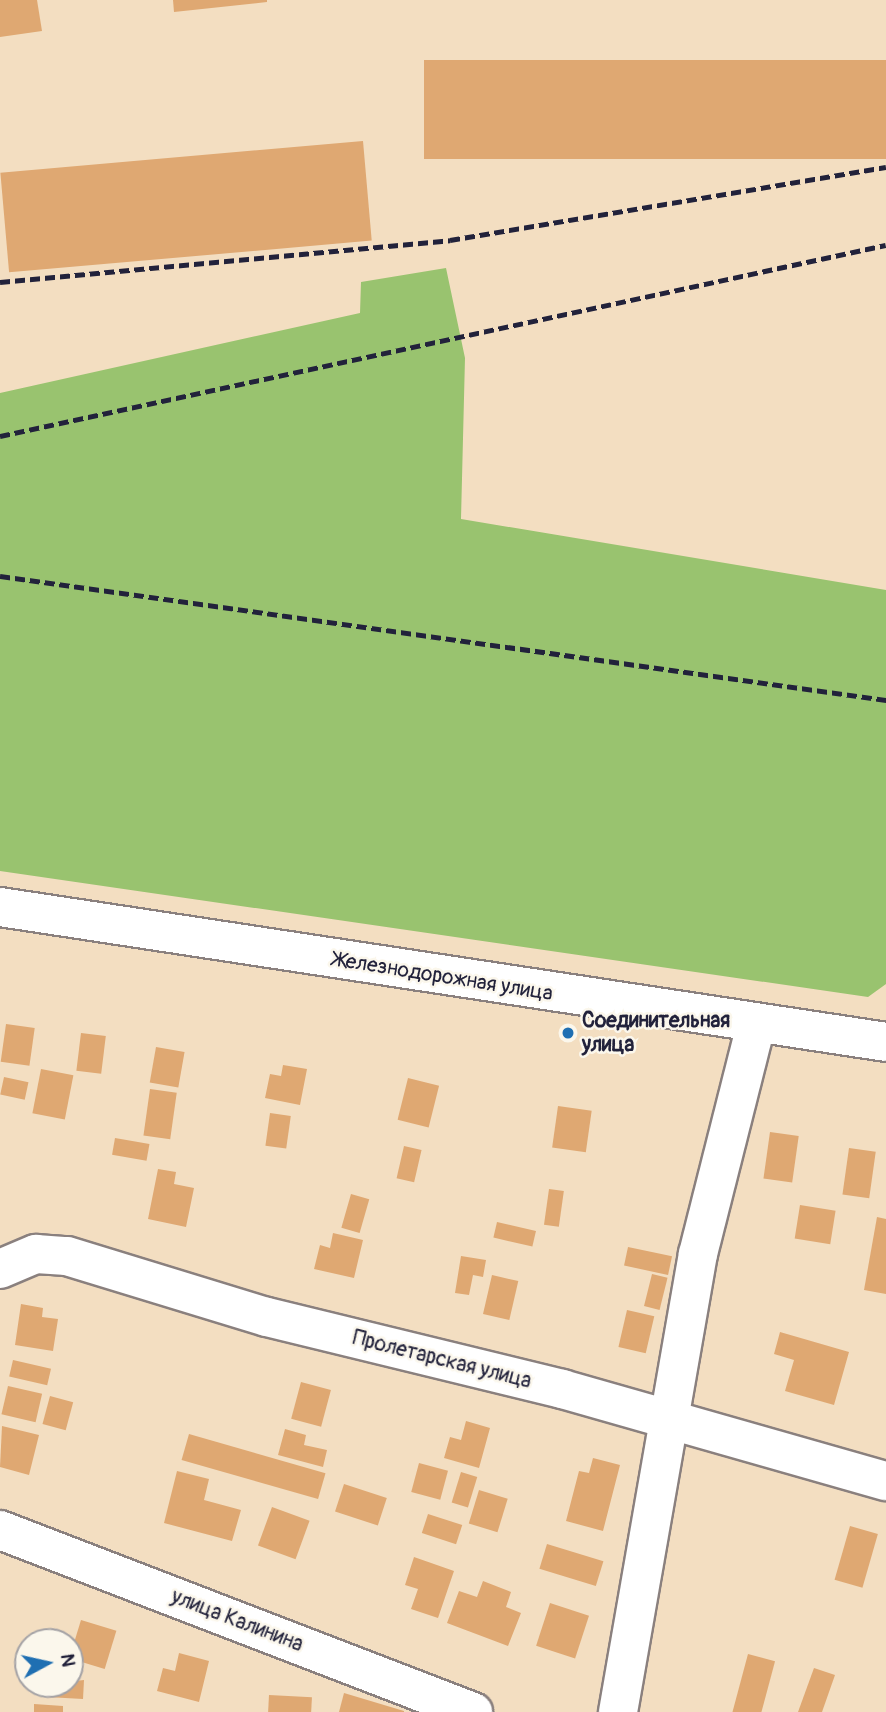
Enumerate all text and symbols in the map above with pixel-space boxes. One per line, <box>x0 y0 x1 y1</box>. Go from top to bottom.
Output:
street label: Железнодорожная улица <box>332 947 554 1007</box>
place label: Соединительная улица <box>582 1008 730 1058</box>
marker: Соединительная улица <box>560 1025 576 1041</box>
street label: Пролетарская улица <box>350 1326 534 1394</box>
street label: улица Калинина <box>168 1584 306 1658</box>
north arrow <box>14 1628 84 1698</box>
text: N <box>55 1652 81 1668</box>

